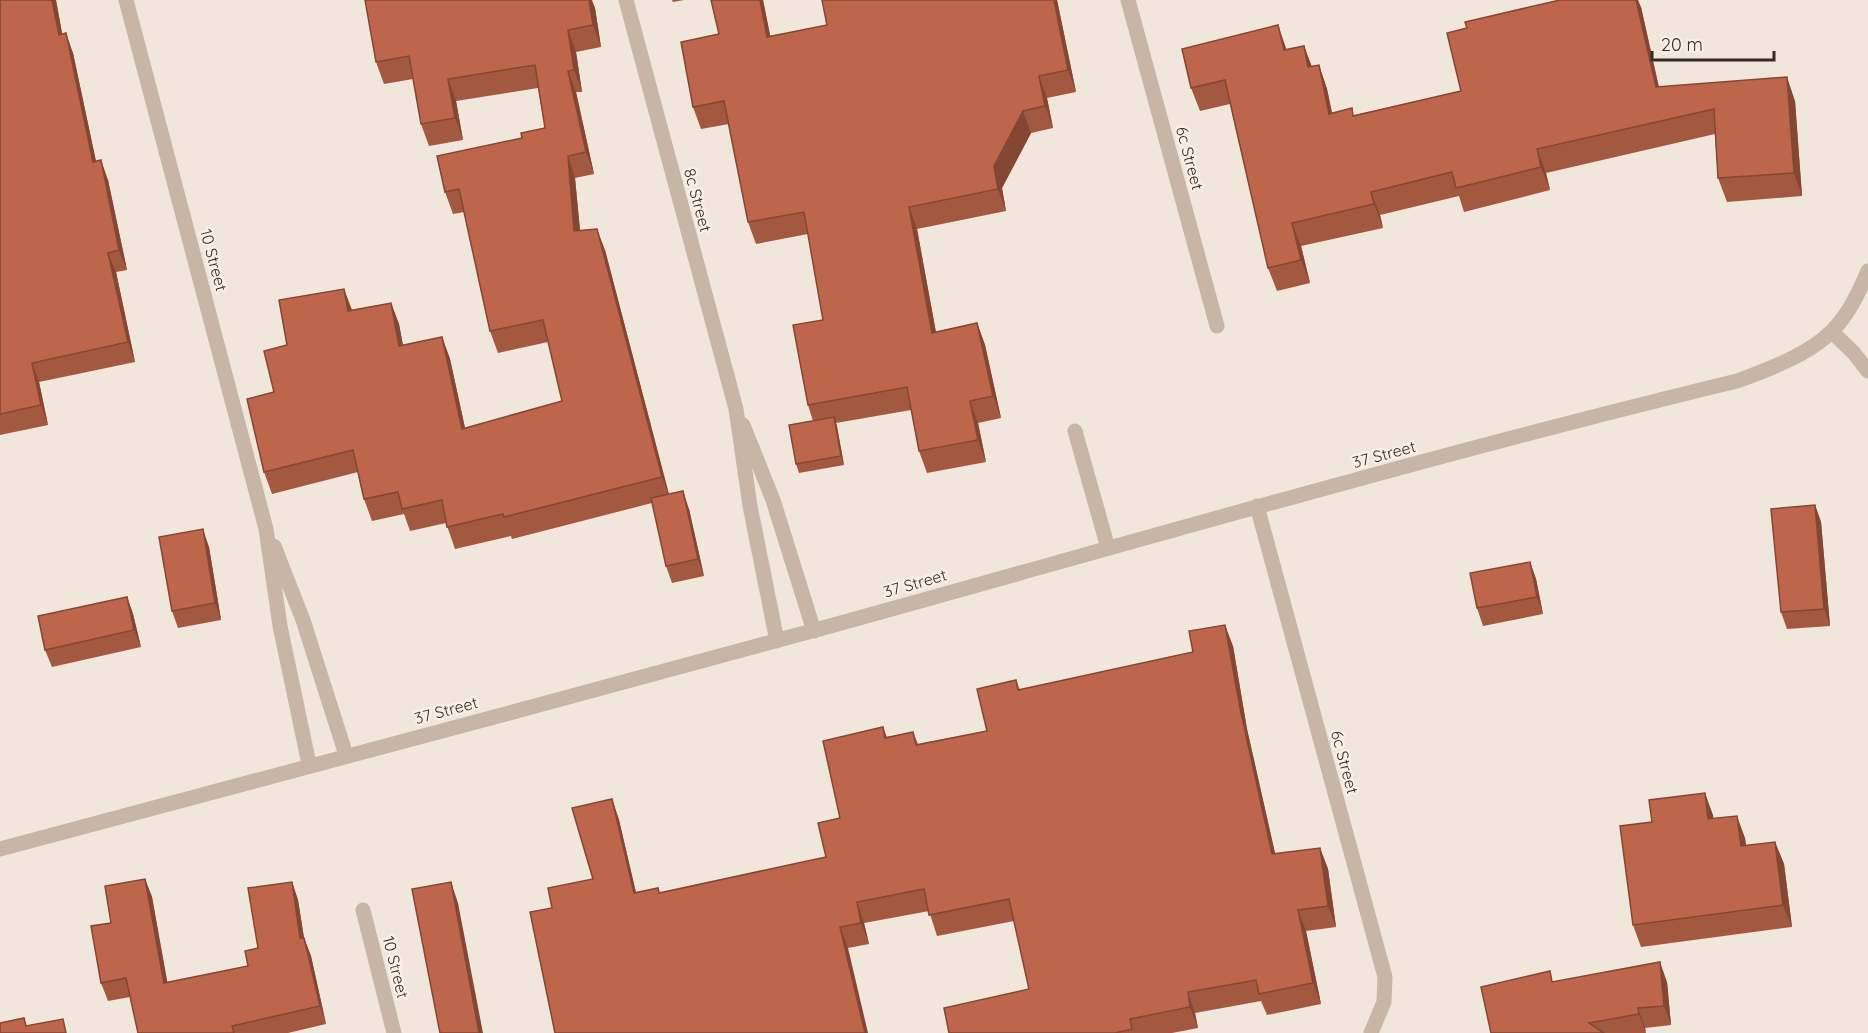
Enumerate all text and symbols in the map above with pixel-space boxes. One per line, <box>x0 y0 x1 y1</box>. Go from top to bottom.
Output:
scale bar <box>1652 24 1774 62</box>
text: 20 m <box>1661 33 1703 56</box>
street label: 6c Street <box>1172 124 1208 192</box>
street label: 8c Street <box>680 166 716 234</box>
street label: 10 Street <box>196 227 232 293</box>
street label: 37 Street <box>1350 436 1418 472</box>
street label: 37 Street <box>881 564 949 602</box>
street label: 37 Street <box>412 692 480 728</box>
street label: 6c Street <box>1327 728 1363 796</box>
street label: 10 Street <box>379 934 413 1000</box>

